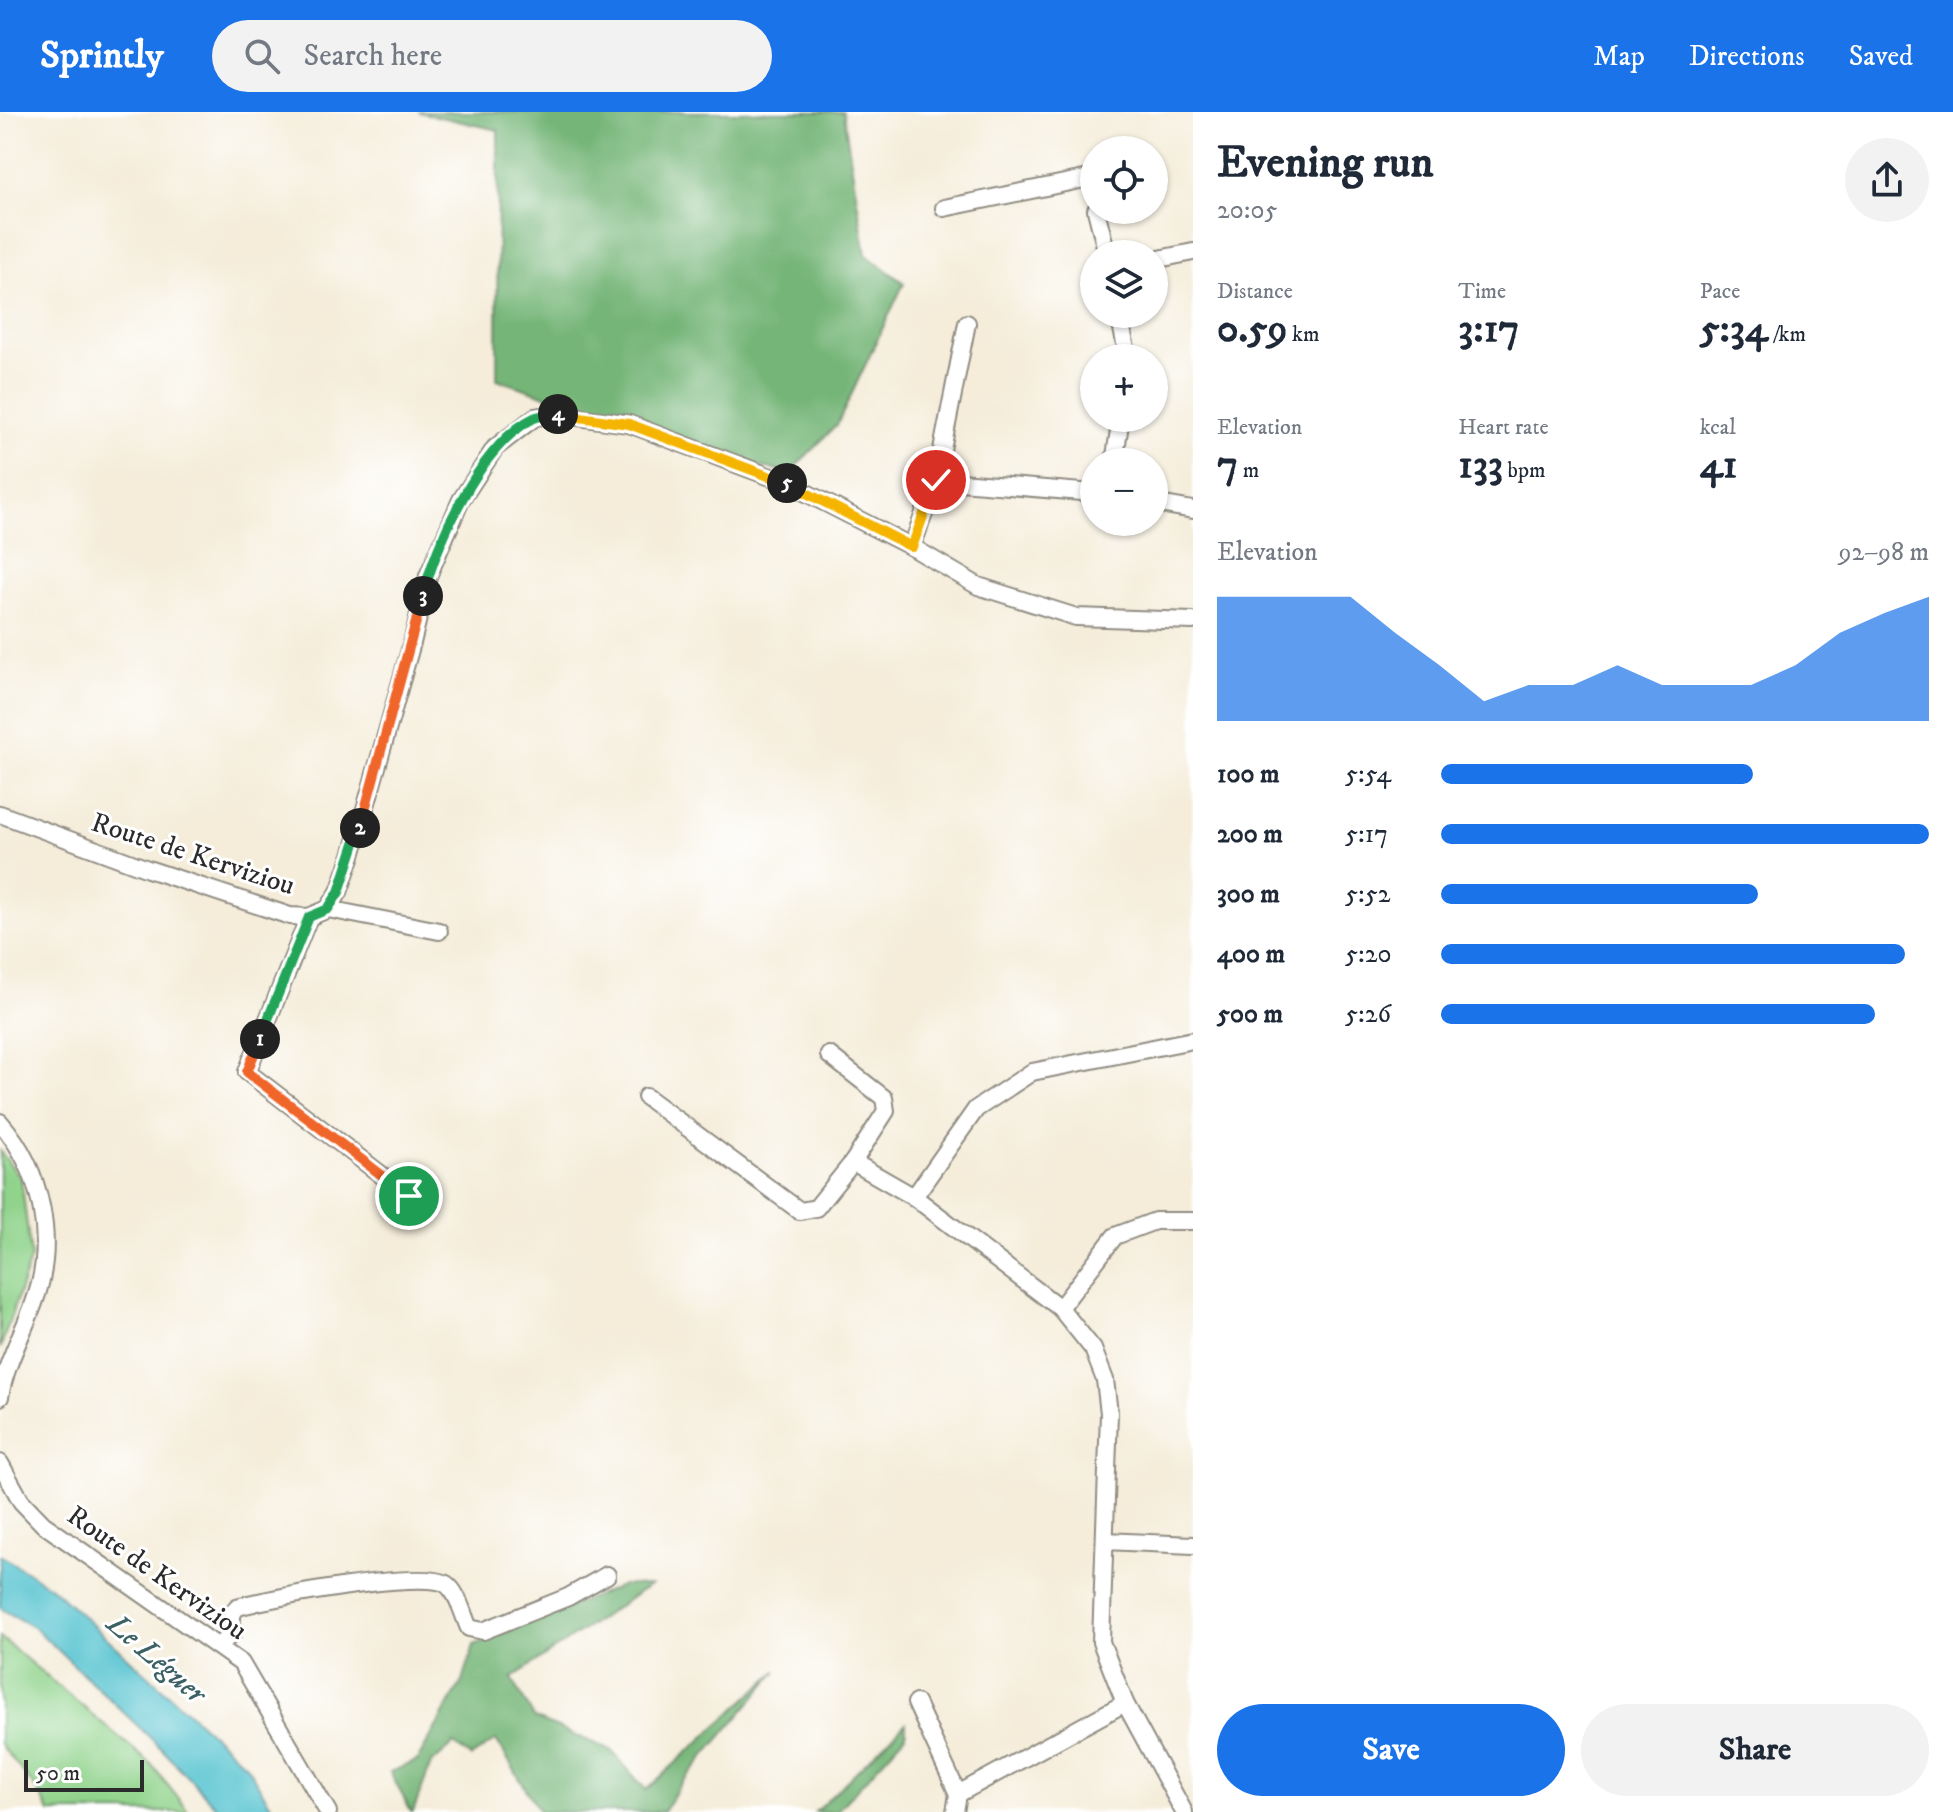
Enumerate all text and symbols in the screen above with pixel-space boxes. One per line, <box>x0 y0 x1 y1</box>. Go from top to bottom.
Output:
search box <box>212 20 772 92</box>
text: Sprintly <box>40 32 164 80</box>
icon: search <box>240 34 284 78</box>
text: Search here <box>304 38 442 75</box>
text: Map <box>1593 39 1645 74</box>
text: Directions <box>1689 39 1805 74</box>
text: Saved <box>1849 39 1913 74</box>
map controls <box>1080 136 1168 536</box>
button: locate <box>1080 136 1168 224</box>
text: Evening run <box>1217 136 1434 191</box>
button: share <box>1845 138 1929 222</box>
text: 20:05 <box>1217 194 1277 227</box>
button: layers <box>1080 240 1168 328</box>
text: Distance <box>1217 278 1293 305</box>
text: Time <box>1458 278 1506 305</box>
text: Pace <box>1700 278 1740 305</box>
text: 0.59 <box>1217 305 1287 355</box>
text: 3:17 <box>1458 305 1519 355</box>
text: 5:34 <box>1700 305 1768 355</box>
text: km <box>1287 321 1320 348</box>
text: /km <box>1768 321 1806 348</box>
button: + <box>1080 344 1168 432</box>
pin: 4 <box>538 394 578 434</box>
text: 4 <box>552 400 564 427</box>
text: Elevation <box>1217 414 1302 441</box>
text: Heart rate <box>1458 414 1549 441</box>
text: kcal <box>1700 414 1736 441</box>
text: 7 <box>1217 441 1238 491</box>
text: 133 <box>1458 441 1503 491</box>
text: 41 <box>1700 441 1737 491</box>
pin <box>902 446 970 514</box>
button: − <box>1080 448 1168 536</box>
text: m <box>1238 457 1259 484</box>
text: bpm <box>1503 457 1545 484</box>
icon: check <box>914 458 958 502</box>
pin: 5 <box>767 463 807 503</box>
text: 5 <box>782 469 792 496</box>
text: Elevation <box>1217 536 1318 569</box>
text: 92–98 m <box>1838 536 1929 569</box>
pin: 3 <box>403 576 443 616</box>
text: 3 <box>419 582 427 609</box>
text: 100 m <box>1217 758 1280 791</box>
text: 5:54 <box>1345 758 1391 791</box>
street label: Route de Kerviziou <box>87 805 299 903</box>
pin: 2 <box>340 808 380 848</box>
text: 2 <box>355 814 365 841</box>
text: 200 m <box>1217 818 1283 851</box>
text: 5:17 <box>1345 818 1388 851</box>
text: 300 m <box>1217 878 1280 911</box>
text: 5:52 <box>1345 878 1390 911</box>
text: 400 m <box>1217 938 1285 971</box>
text: 5:20 <box>1345 938 1391 971</box>
text: 500 m <box>1217 998 1283 1031</box>
text: 5:26 <box>1345 998 1391 1031</box>
pin: 1 <box>240 1019 280 1059</box>
text: 1 <box>256 1025 264 1052</box>
pin <box>375 1162 443 1230</box>
icon: arrive <box>387 1174 431 1218</box>
street label: Route de Kerviziou <box>60 1498 254 1648</box>
water label: Le Léguer <box>98 1605 215 1713</box>
button: Save <box>1217 1704 1565 1796</box>
button: Share <box>1581 1704 1929 1796</box>
scale bar <box>24 1756 144 1792</box>
text: 50 m <box>36 1760 80 1787</box>

